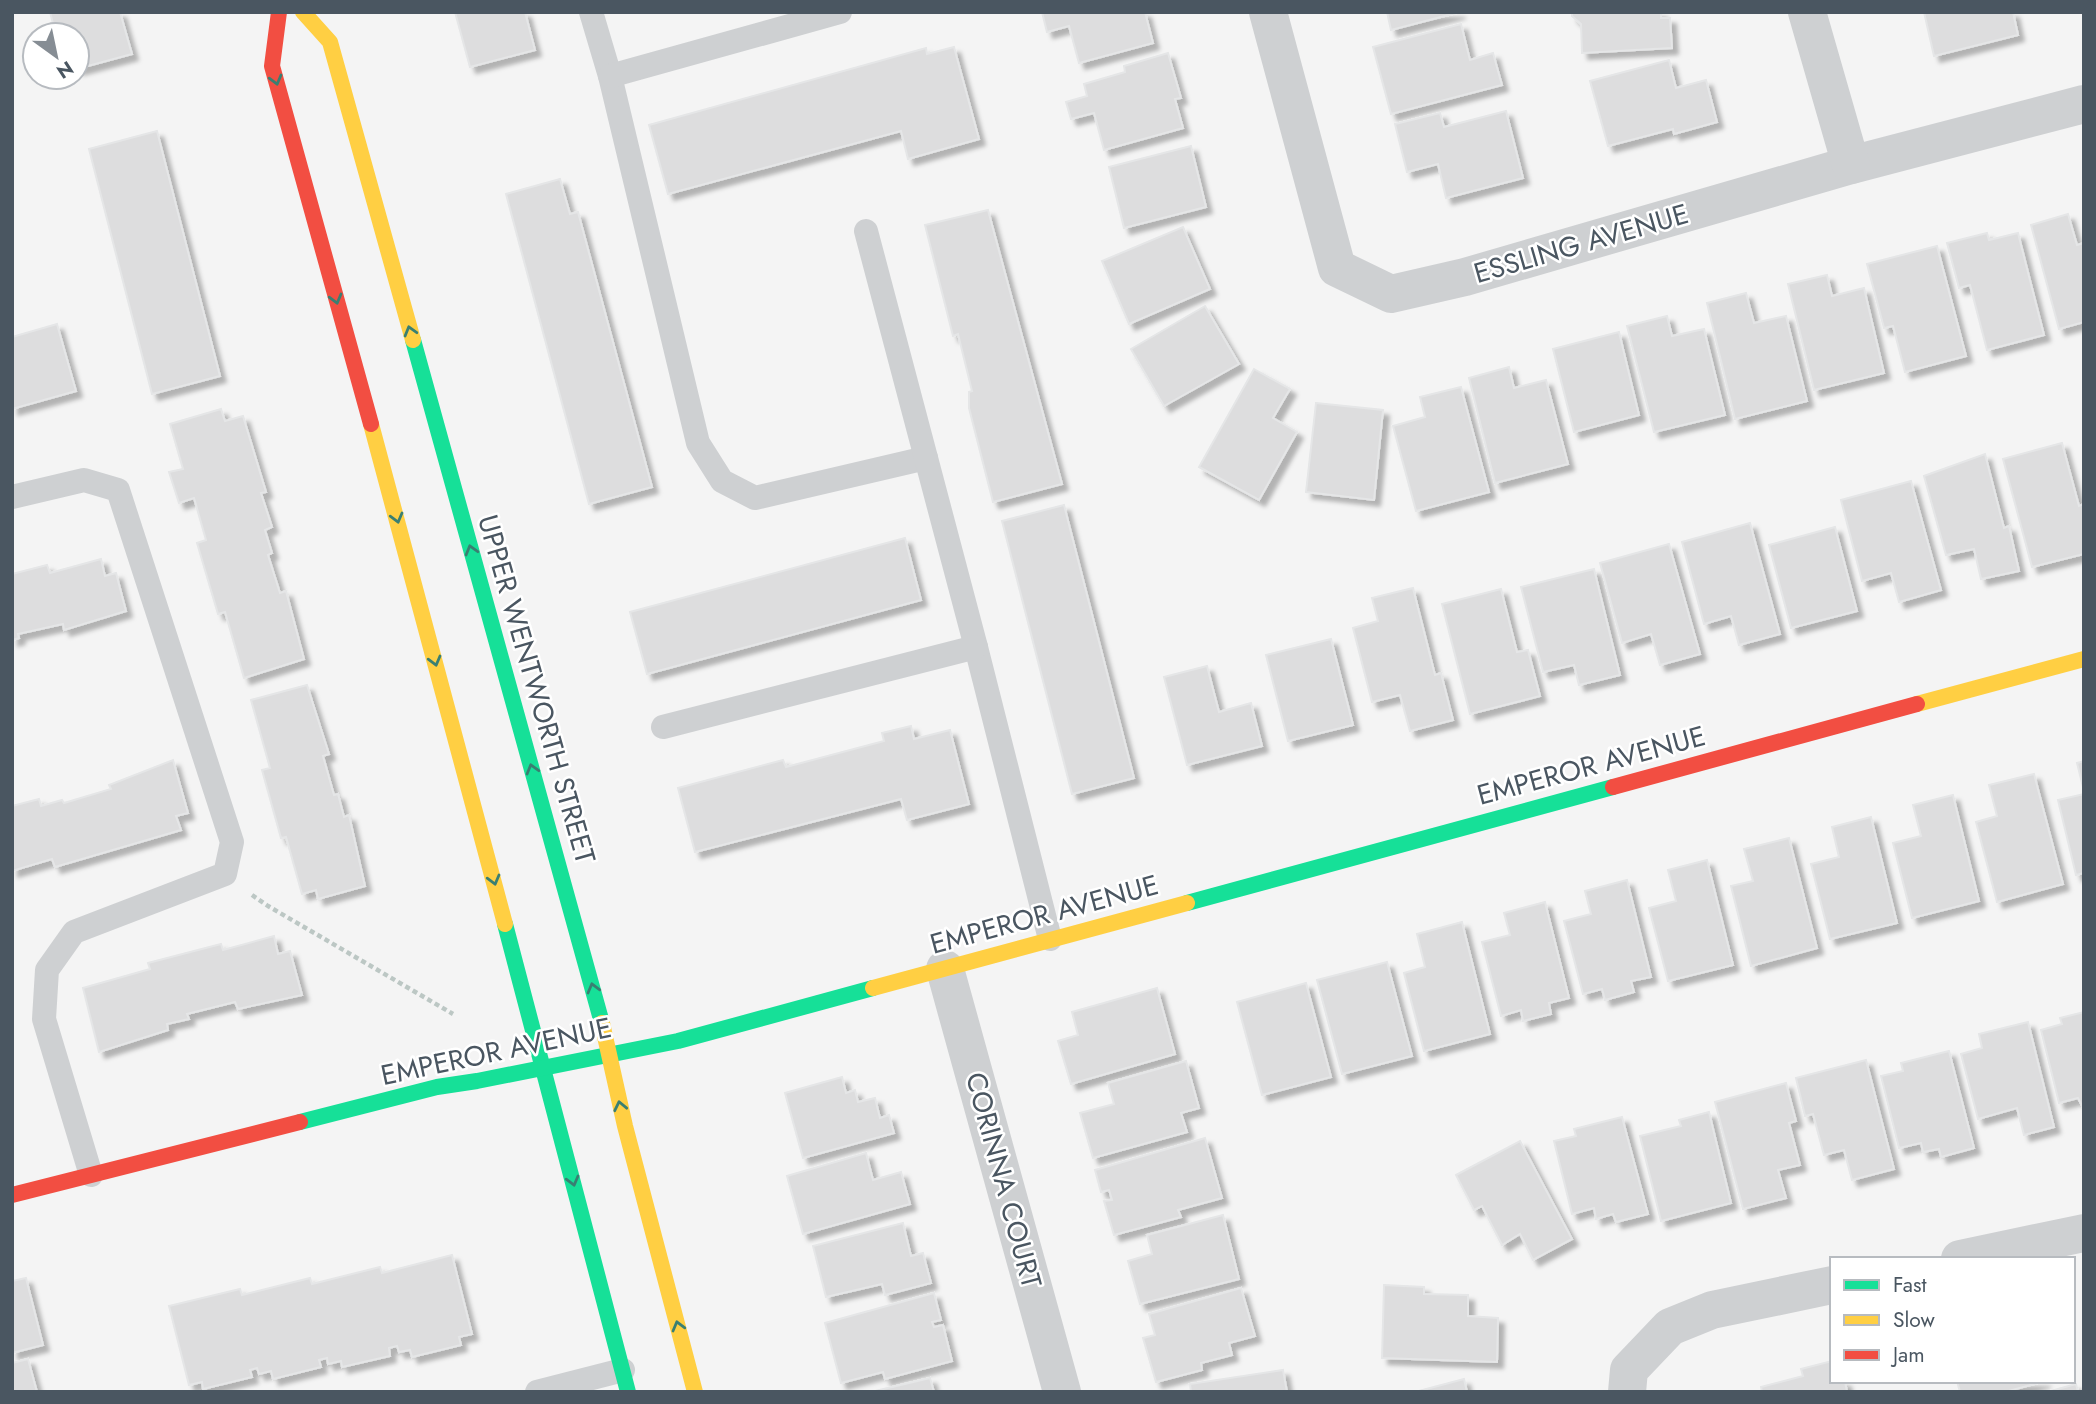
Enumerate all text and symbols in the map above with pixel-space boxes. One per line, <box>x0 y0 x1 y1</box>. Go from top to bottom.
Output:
north arrow <box>21 21 91 91</box>
text: N <box>51 54 79 85</box>
one-way arrow <box>268 73 282 85</box>
street label: ESSLING AVENUE <box>1469 193 1693 294</box>
one-way arrow <box>328 293 343 305</box>
one-way arrow <box>404 325 418 337</box>
street label: UPPER WENTWORTH STREET <box>467 510 606 868</box>
one-way arrow <box>389 512 403 524</box>
one-way arrow <box>465 544 479 556</box>
one-way arrow <box>427 654 441 666</box>
street label: EMPEROR AVENUE <box>1472 715 1710 816</box>
one-way arrow <box>526 763 541 775</box>
street label: EMPEROR AVENUE <box>925 864 1163 965</box>
one-way arrow <box>485 874 500 886</box>
one-way arrow <box>587 983 602 995</box>
street label: EMPEROR AVENUE <box>377 1007 615 1096</box>
street label: CORINNA COURT <box>955 1068 1052 1292</box>
one-way arrow <box>614 1100 629 1112</box>
one-way arrow <box>564 1175 579 1187</box>
legend <box>1830 1257 2075 1383</box>
text: Fast <box>1893 1270 1926 1300</box>
text: Slow <box>1893 1305 1935 1335</box>
one-way arrow <box>672 1320 686 1332</box>
text: Jam <box>1890 1340 1925 1370</box>

